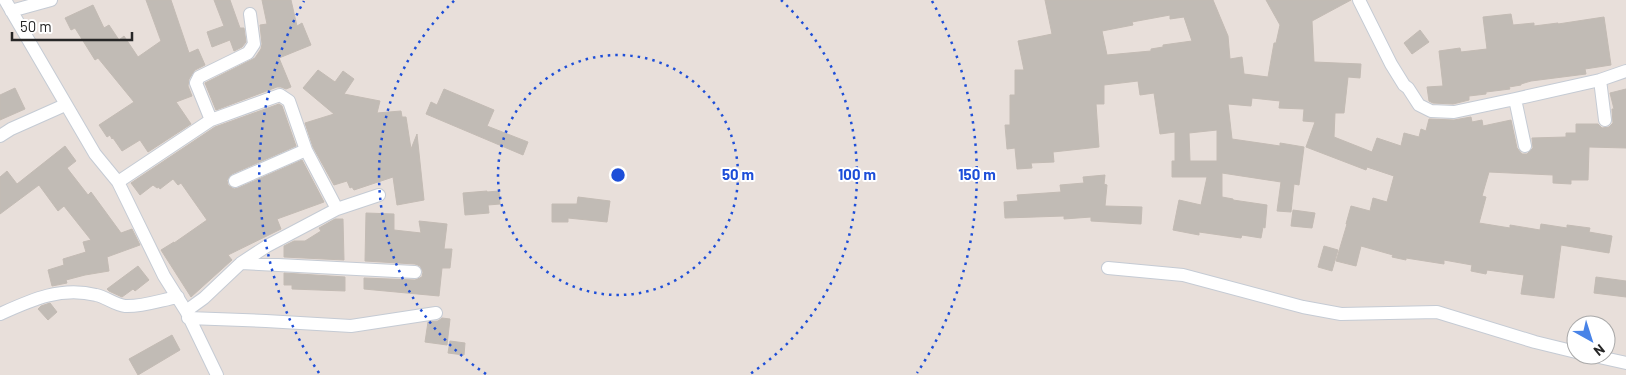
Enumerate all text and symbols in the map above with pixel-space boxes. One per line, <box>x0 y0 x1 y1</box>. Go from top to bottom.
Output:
scale bar <box>12 10 132 42</box>
text: 50 m <box>20 17 52 35</box>
text: 50 m <box>722 165 754 183</box>
text: 100 m <box>838 165 876 183</box>
text: 150 m <box>958 165 996 183</box>
centre of rings <box>609 166 627 184</box>
north arrow <box>1566 315 1616 365</box>
text: N <box>1591 341 1608 360</box>

